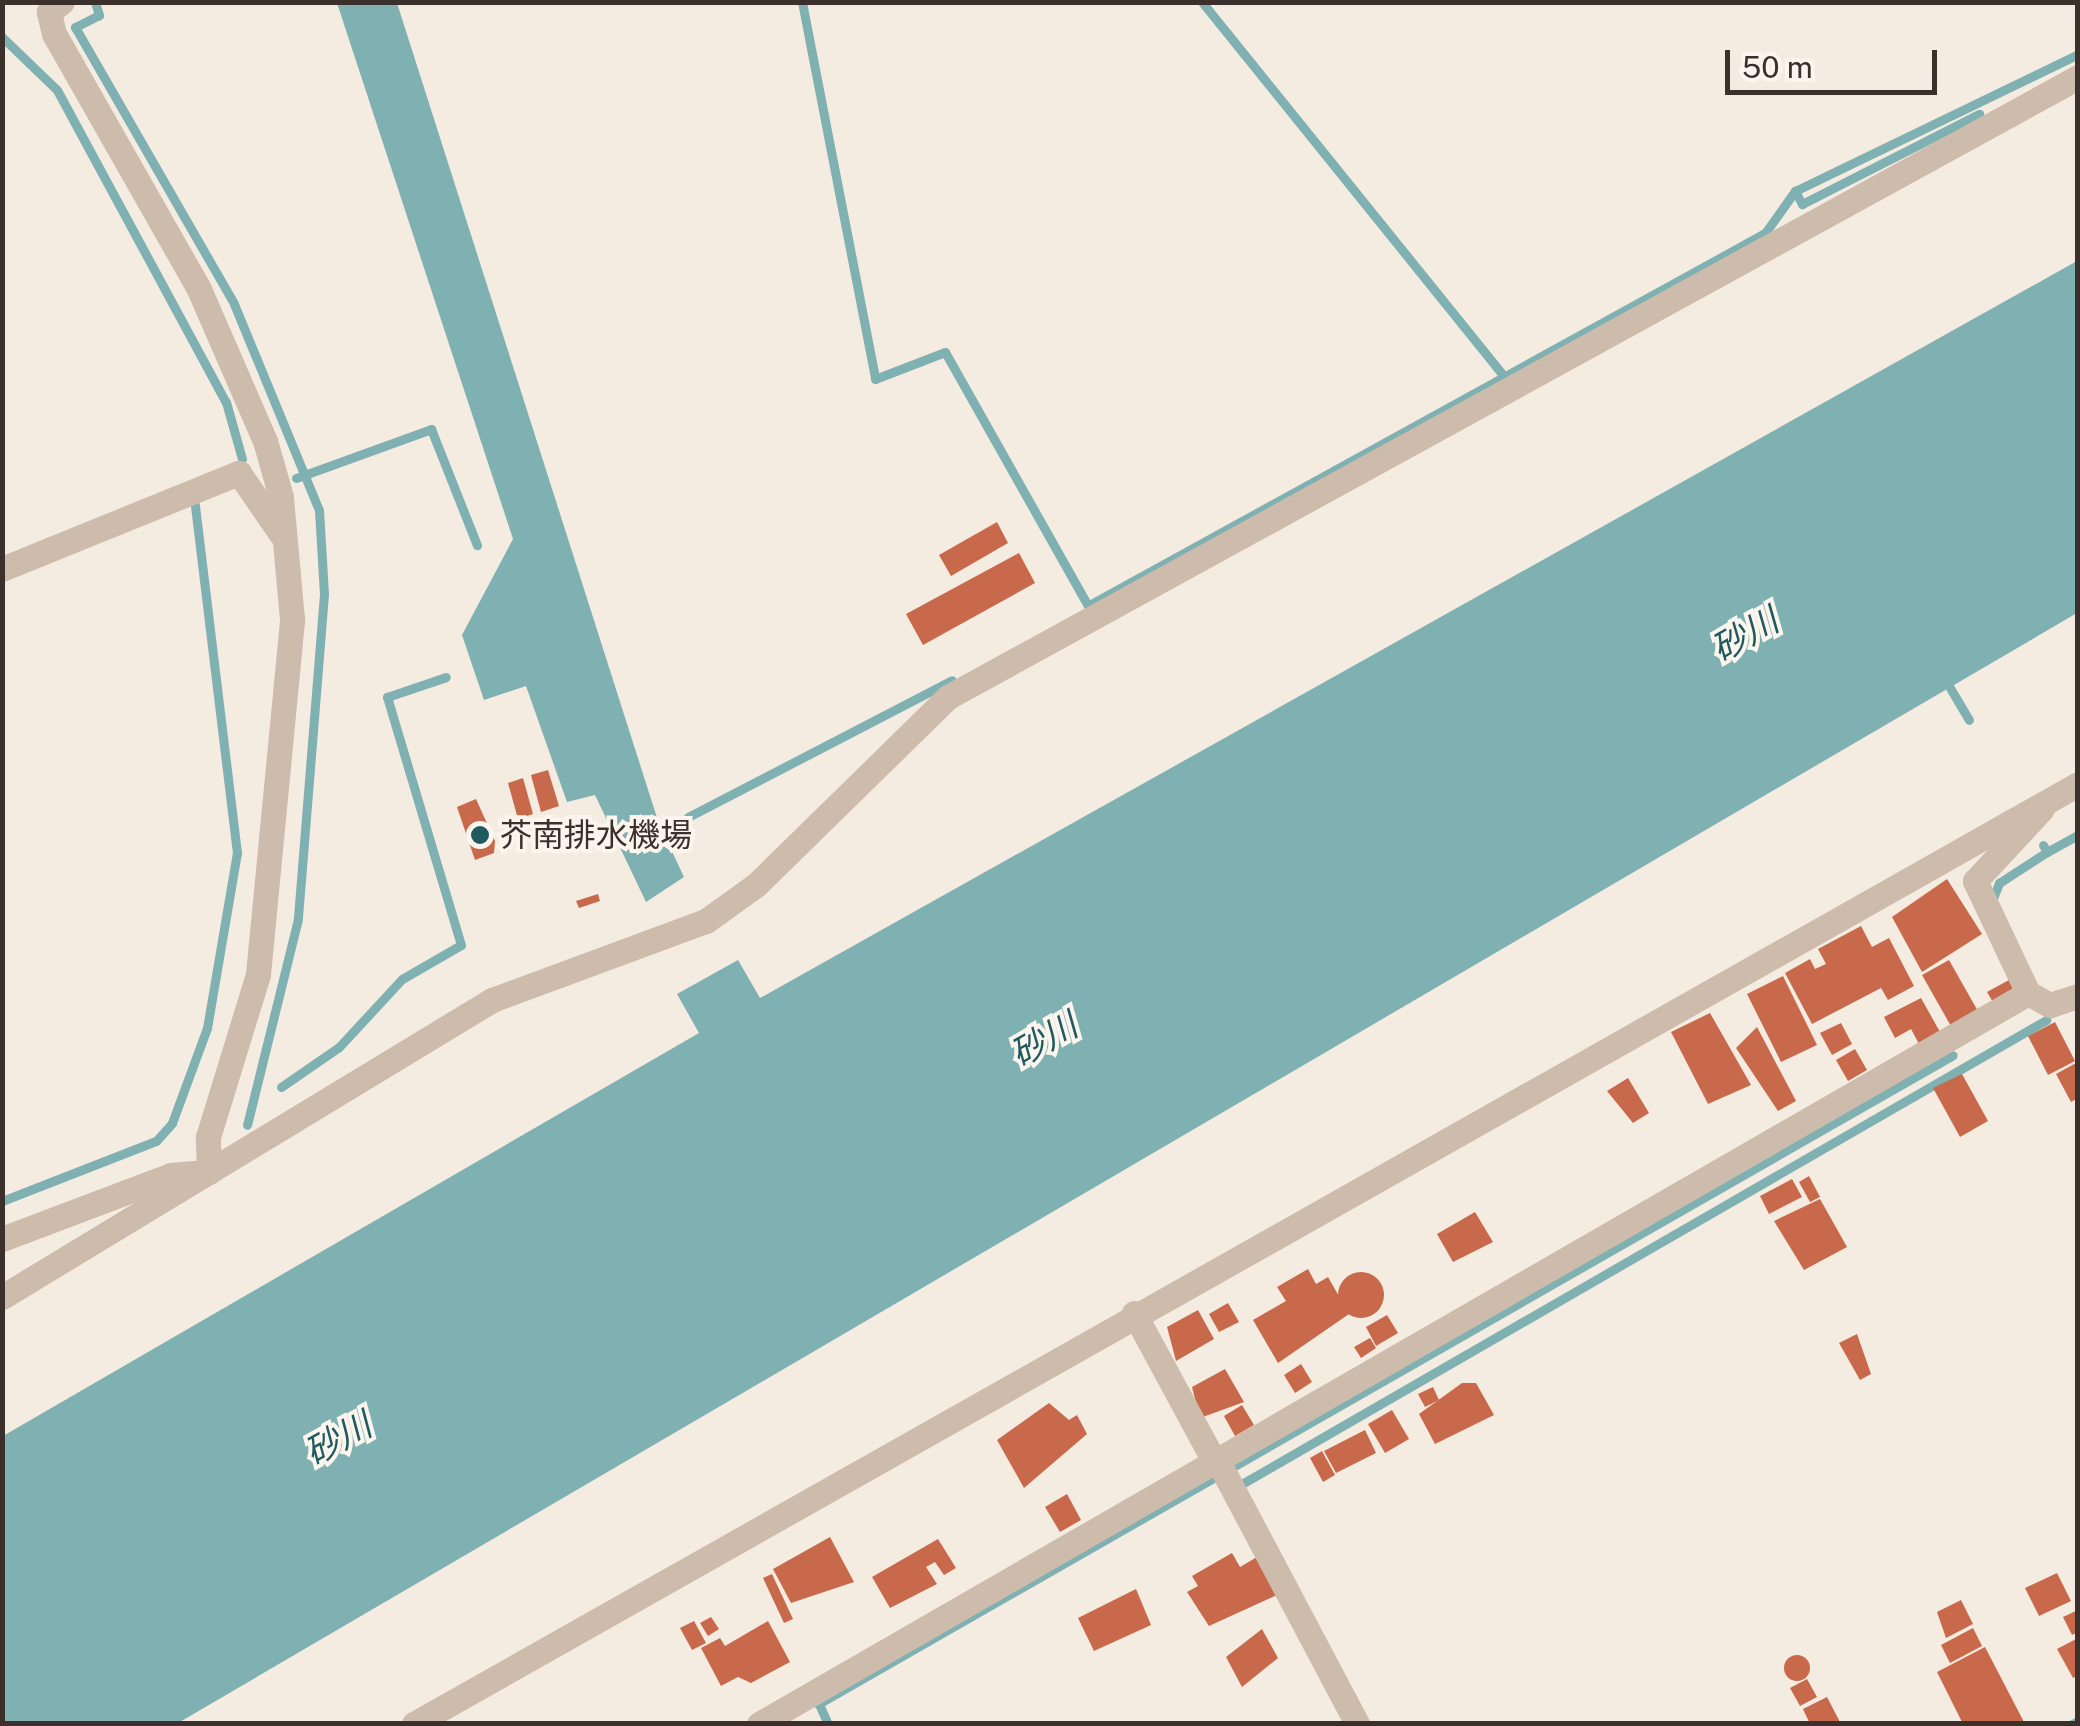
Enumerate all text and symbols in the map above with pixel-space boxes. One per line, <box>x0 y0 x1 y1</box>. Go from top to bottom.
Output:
scale bar <box>1730 30 1942 92</box>
text: 50 m <box>1742 49 1813 85</box>
water label: 砂川 <box>1704 599 1786 671</box>
place label: 芥南排水機場 <box>500 816 692 854</box>
marker: 芥南排水機場 <box>469 824 491 846</box>
water label: 砂川 <box>1003 1004 1085 1076</box>
water label: 砂川 <box>297 1404 379 1474</box>

